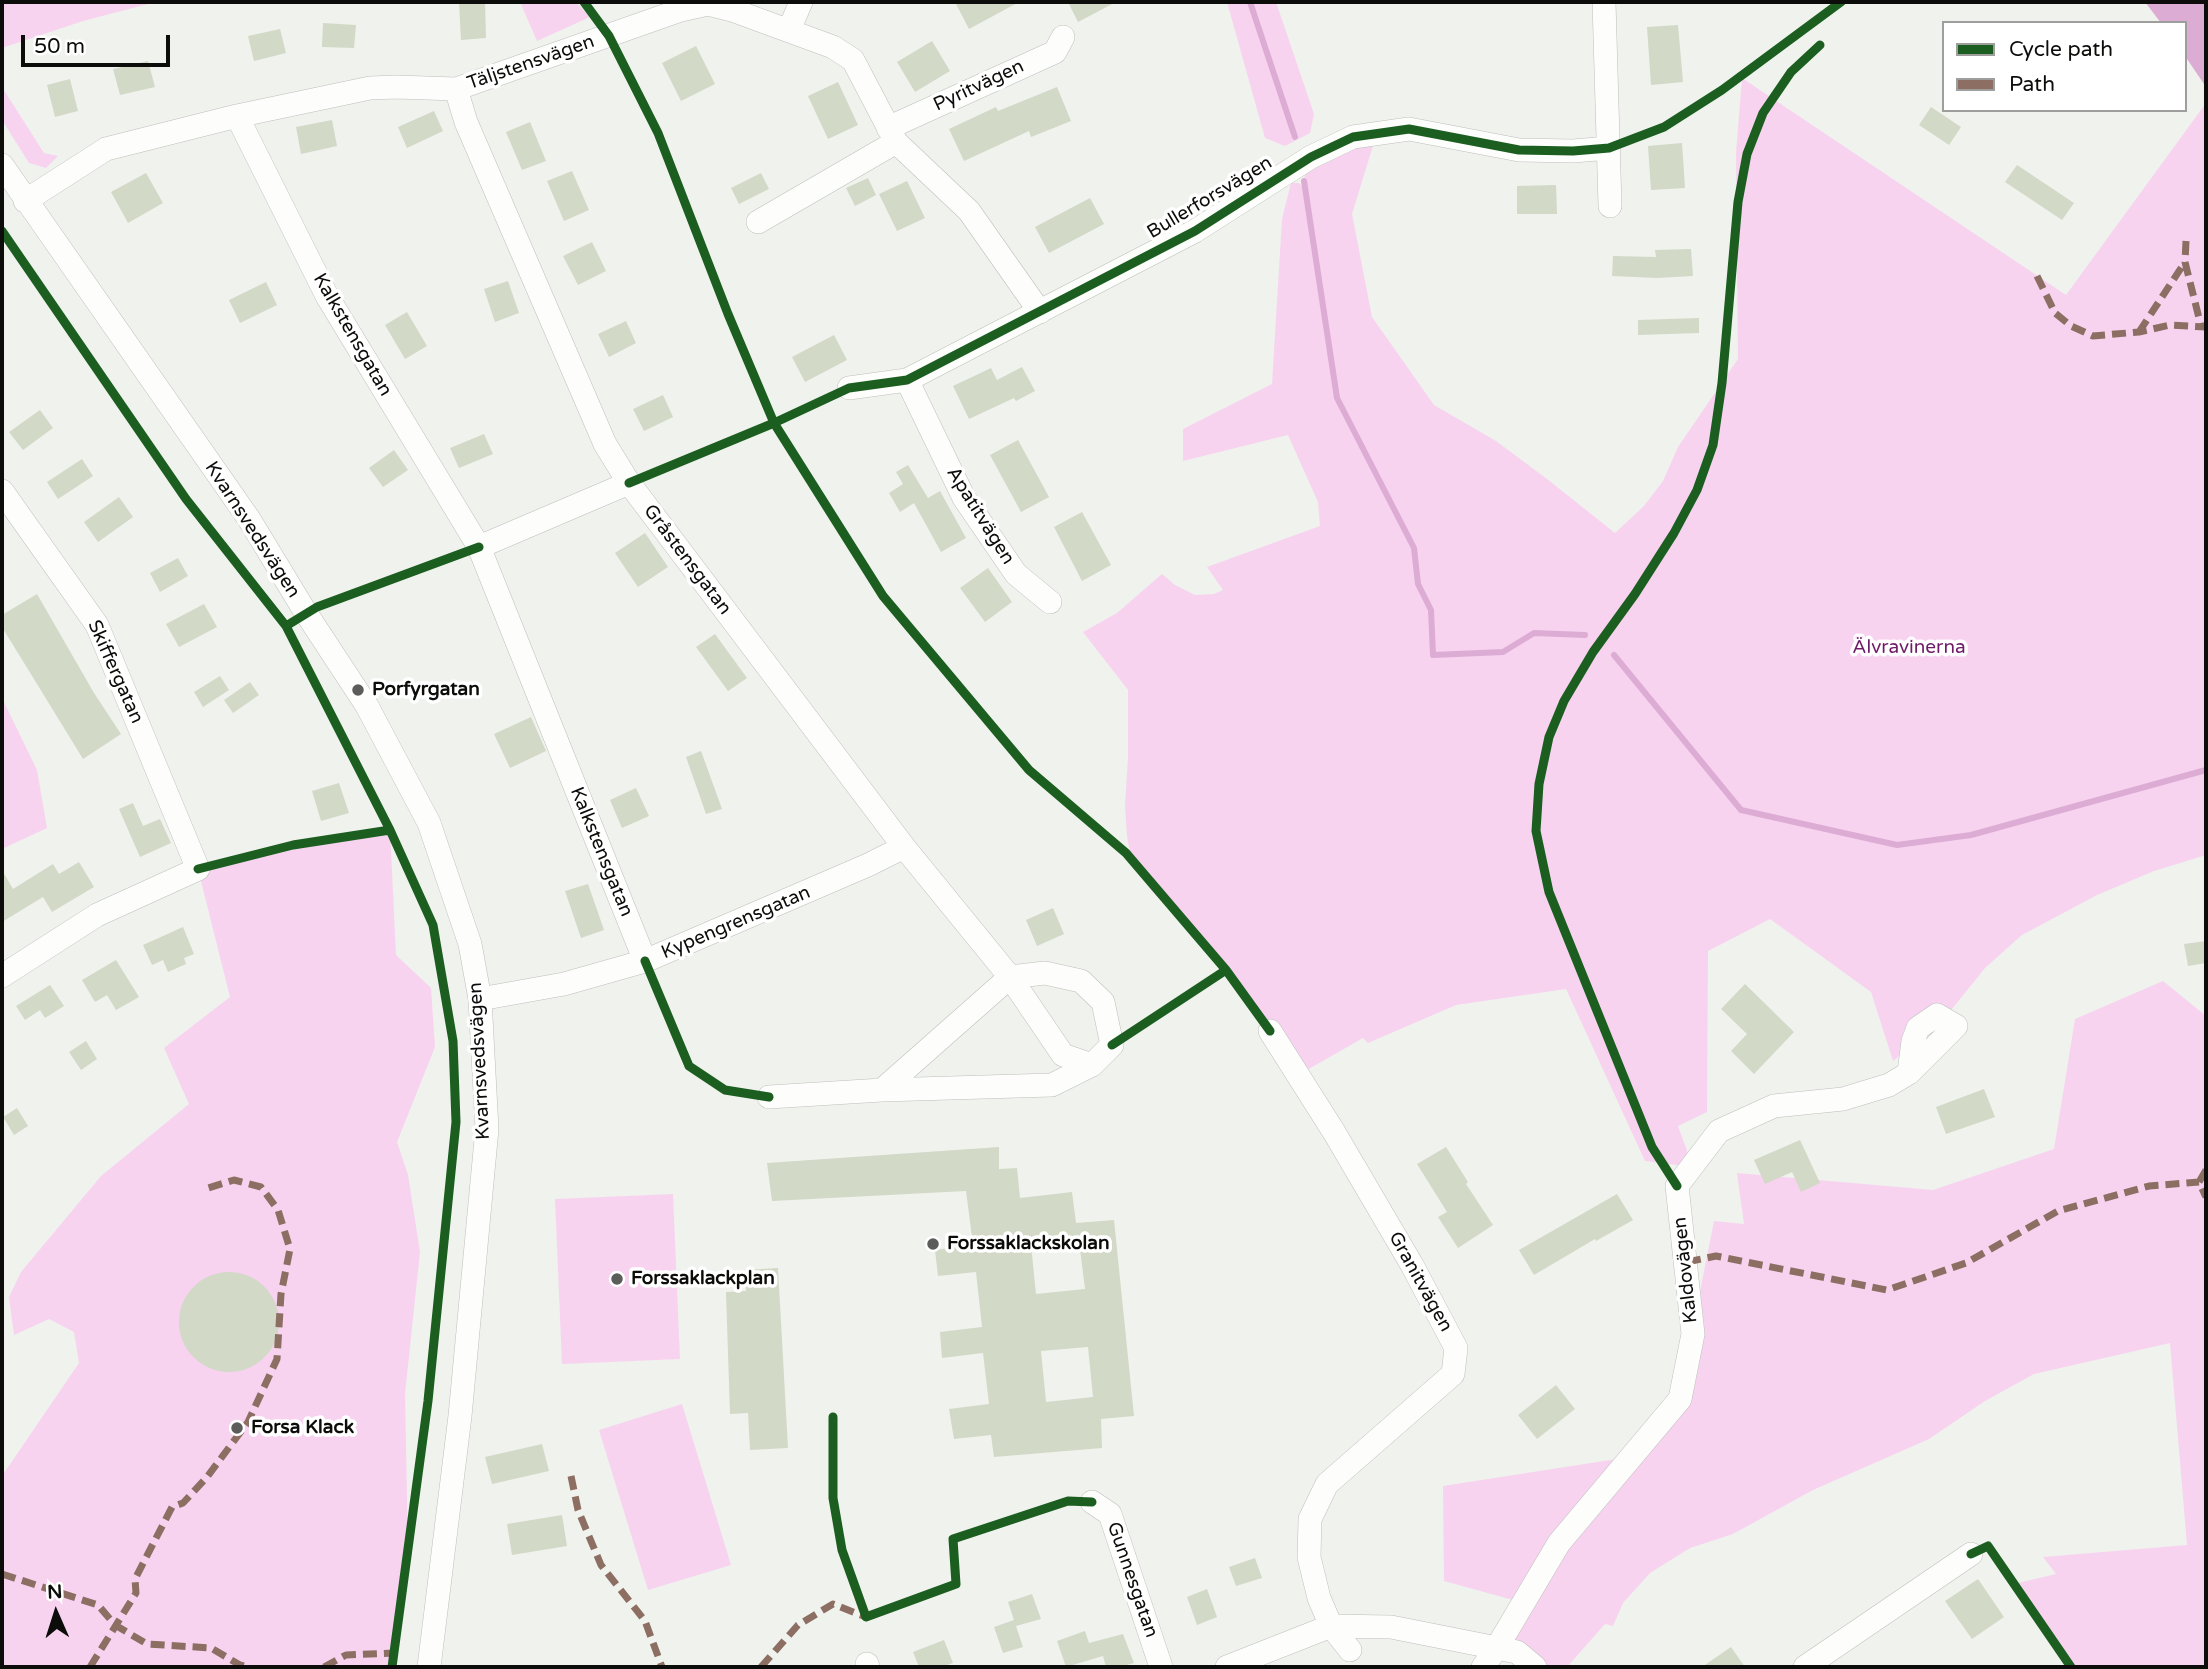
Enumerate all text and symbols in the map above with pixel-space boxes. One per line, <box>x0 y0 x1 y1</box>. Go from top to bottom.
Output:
scale bar <box>24 21 173 65</box>
legend <box>1942 21 2187 112</box>
street label: Täljstensvägen <box>465 31 597 95</box>
text: 50 m <box>34 34 85 59</box>
text: Cycle path <box>2009 37 2113 62</box>
street label: Pyritvägen <box>930 55 1028 117</box>
text: Path <box>2009 72 2055 97</box>
street label: Bullerforsvägen <box>1143 152 1277 244</box>
street label: Kalkstensgatan <box>308 270 396 400</box>
street label: Kvarnsvedsvägen <box>199 458 305 602</box>
street label: Apatitvägen <box>941 463 1019 569</box>
street label: Gråstensgatan <box>638 500 736 620</box>
street label: Skiffergatan <box>82 617 148 727</box>
park label: Älvravinerna <box>1852 637 1966 659</box>
place label: Porfyrgatan <box>372 679 480 701</box>
marker: Porfyrgatan <box>350 682 366 698</box>
street label: Kalkstensgatan <box>565 784 637 920</box>
street label: Kypengrensgatan <box>658 881 814 965</box>
street label: Kvarnsvedsvägen <box>464 982 496 1140</box>
street label: Kaldovägen <box>1669 1216 1703 1324</box>
street label: Granitvägen <box>1383 1228 1457 1336</box>
place label: Forssaklackskolan <box>947 1233 1110 1255</box>
marker: Forssaklackskolan <box>925 1236 941 1252</box>
place label: Forssaklackplan <box>631 1268 775 1290</box>
marker: Forssaklackplan <box>609 1271 625 1287</box>
place label: Forsa Klack <box>251 1417 354 1439</box>
marker: Forsa Klack <box>229 1420 245 1436</box>
street label: Gunnesgatan <box>1102 1519 1162 1641</box>
north arrow <box>21 1578 91 1648</box>
text: N <box>47 1581 63 1603</box>

